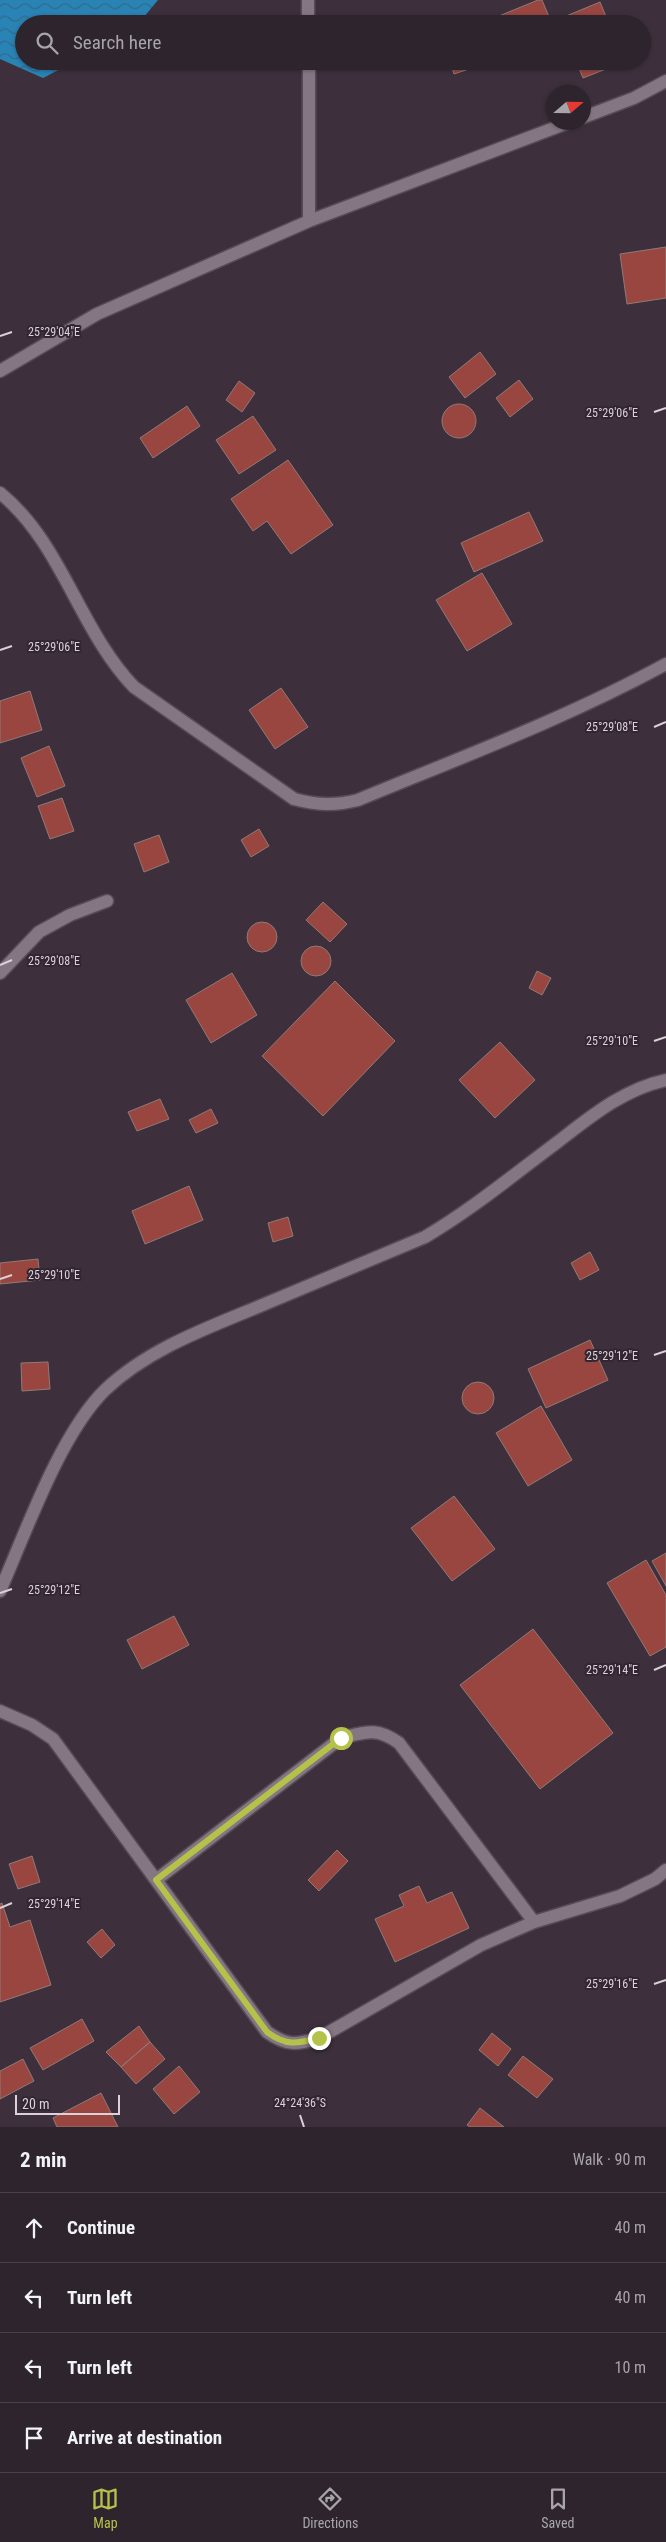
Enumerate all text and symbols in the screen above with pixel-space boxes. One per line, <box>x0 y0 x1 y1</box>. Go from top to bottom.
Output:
search box <box>15 15 651 70</box>
icon: search <box>33 29 61 57</box>
text: Search here <box>73 31 161 54</box>
north arrow <box>546 85 591 130</box>
text: 25°29'04"E <box>28 325 80 339</box>
text: 25°29'06"E <box>586 406 638 420</box>
text: 25°29'06"E <box>28 640 80 654</box>
text: 25°29'08"E <box>586 720 638 734</box>
text: 25°29'08"E <box>28 954 80 968</box>
text: 25°29'10"E <box>586 1034 638 1048</box>
text: 25°29'10"E <box>28 1268 80 1282</box>
text: 25°29'12"E <box>586 1349 638 1363</box>
text: 25°29'12"E <box>28 1583 80 1597</box>
text: 25°29'14"E <box>586 1663 638 1677</box>
route start <box>330 1727 353 1750</box>
text: 25°29'14"E <box>28 1897 80 1911</box>
text: 25°29'16"E <box>586 1977 638 1991</box>
route end <box>308 2027 331 2050</box>
scale bar <box>15 2092 120 2115</box>
text: 20 m <box>22 2096 50 2112</box>
text: 24°24'36"S <box>274 2096 326 2110</box>
text: 2 min <box>20 2148 67 2172</box>
text: Walk · 90 m <box>573 2150 646 2169</box>
icon: ahead <box>20 2214 48 2242</box>
text: Continue <box>67 2216 135 2239</box>
text: 40 m <box>614 2218 646 2237</box>
icon: left <box>20 2284 48 2312</box>
text: Turn left <box>67 2286 132 2309</box>
text: 40 m <box>614 2288 646 2307</box>
icon: left <box>20 2354 48 2382</box>
text: Turn left <box>67 2356 132 2379</box>
text: 10 m <box>614 2358 646 2377</box>
icon: arrive <box>20 2424 48 2452</box>
text: Arrive at destination <box>67 2426 222 2449</box>
tab: Map <box>91 2485 119 2531</box>
tab: Directions <box>302 2485 358 2531</box>
tab: Saved <box>541 2485 575 2531</box>

